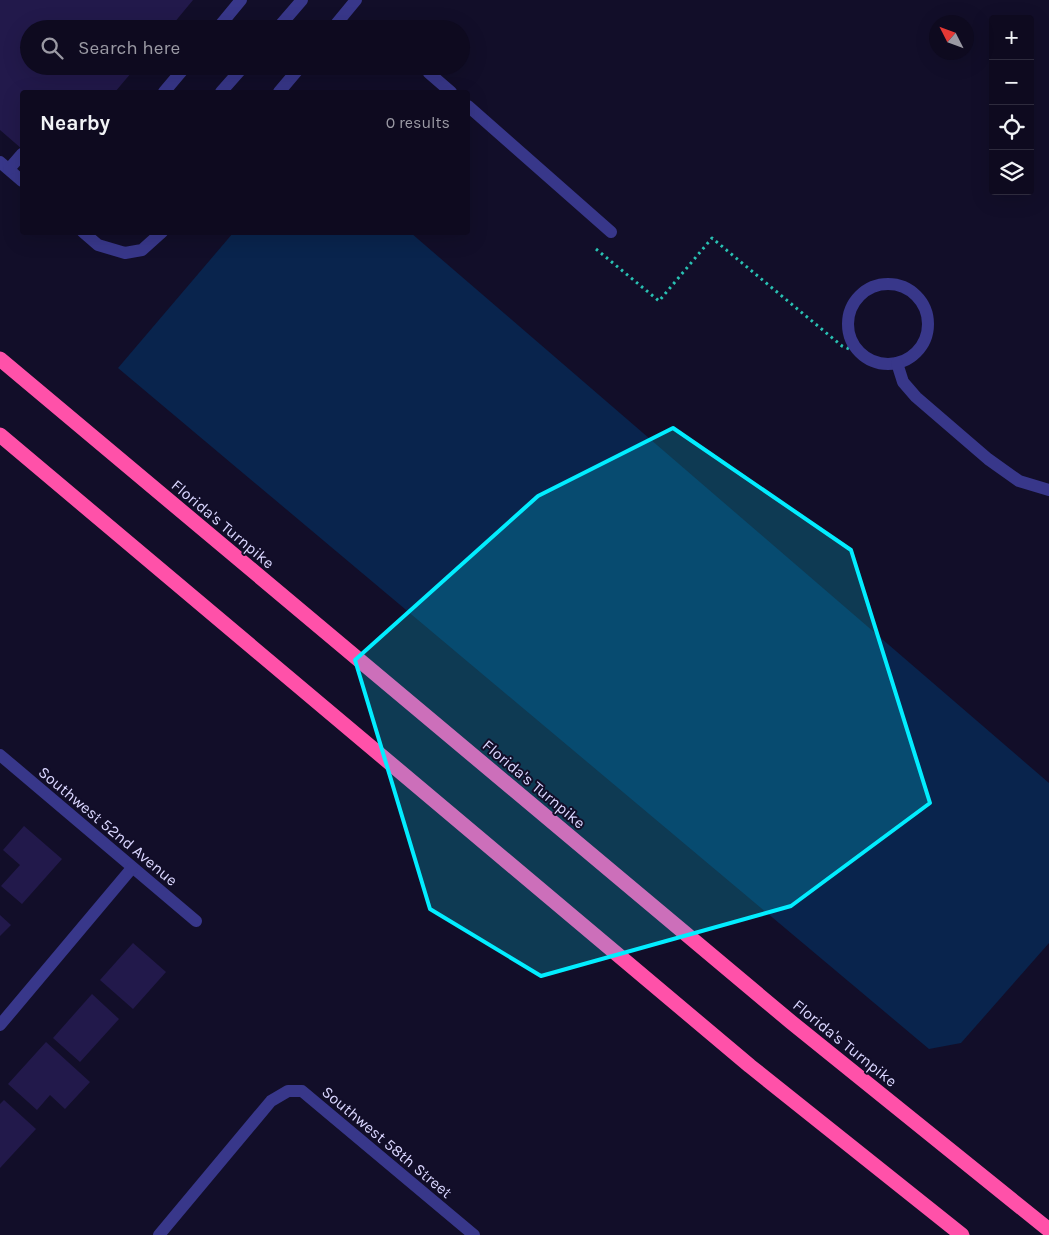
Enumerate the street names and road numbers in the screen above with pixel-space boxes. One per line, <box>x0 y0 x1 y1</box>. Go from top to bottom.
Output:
street label: Florida's Turnpike <box>168 476 278 572</box>
street label: Florida's Turnpike <box>479 736 589 832</box>
street label: Southwest 52nd Avenue <box>35 762 181 890</box>
street label: Florida's Turnpike <box>789 995 901 1091</box>
street label: Southwest 58th Street <box>318 1082 456 1202</box>

